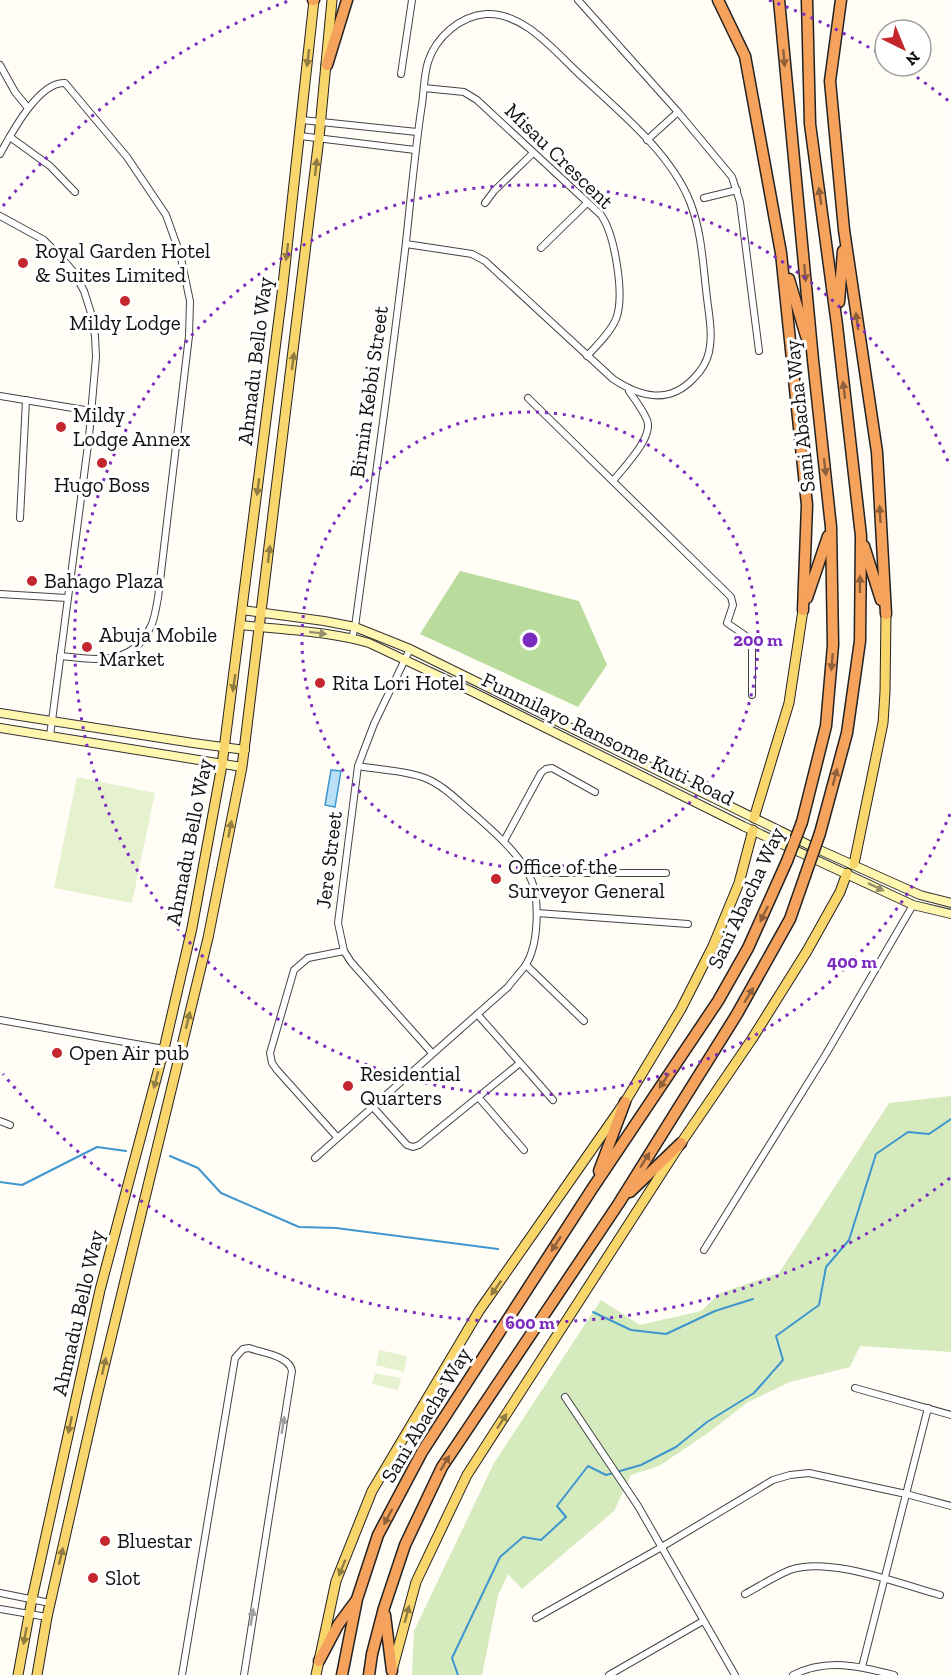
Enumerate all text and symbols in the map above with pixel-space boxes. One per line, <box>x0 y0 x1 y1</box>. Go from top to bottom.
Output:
north arrow <box>873 18 933 78</box>
text: N <box>902 48 924 70</box>
one-way arrow <box>304 49 313 68</box>
one-way arrow <box>780 49 789 68</box>
street label: Misau Crescent <box>500 98 619 214</box>
one-way arrow <box>311 158 321 177</box>
one-way arrow <box>815 187 824 206</box>
place label: Royal Garden Hotel & Suites Limited <box>35 238 211 287</box>
one-way arrow <box>282 243 292 262</box>
marker: Royal Garden Hotel & Suites Limited <box>16 256 30 270</box>
one-way arrow <box>800 264 809 283</box>
street label: Ahmadu Bello Way <box>232 275 277 447</box>
marker: Mildy Lodge <box>118 294 132 308</box>
street label: Birnin Kebbi Street <box>344 304 393 480</box>
place label: Mildy Lodge <box>69 310 181 335</box>
one-way arrow <box>853 311 862 330</box>
street label: Sani Abacha Way <box>779 338 820 494</box>
one-way arrow <box>288 351 297 370</box>
one-way arrow <box>840 380 849 399</box>
place label: Mildy Lodge Annex <box>73 402 191 451</box>
marker: Mildy Lodge Annex <box>54 420 68 434</box>
marker: Hugo Boss <box>95 456 109 470</box>
one-way arrow <box>820 458 830 477</box>
place label: Hugo Boss <box>54 472 150 497</box>
one-way arrow <box>253 478 262 497</box>
one-way arrow <box>875 505 885 524</box>
one-way arrow <box>264 545 274 564</box>
place label: Bahago Plaza <box>44 568 163 593</box>
marker: Bahago Plaza <box>25 574 39 588</box>
one-way arrow <box>855 574 865 593</box>
place label: Abuja Mobile Market <box>99 622 217 671</box>
one-way arrow <box>309 629 328 638</box>
text: 200 m <box>733 629 783 651</box>
centre of rings <box>520 630 540 650</box>
marker: Abuja Mobile Market <box>80 640 94 654</box>
one-way arrow <box>827 652 837 671</box>
street label: Funmilayo Ransome Kuti Road <box>478 667 739 811</box>
place label: Rita Lori Hotel <box>332 670 465 695</box>
one-way arrow <box>229 673 238 692</box>
marker: Rita Lori Hotel <box>313 676 327 690</box>
street label: Ahmadu Bello Way <box>160 756 217 927</box>
one-way arrow <box>831 767 840 785</box>
street label: Jere Street <box>310 810 347 910</box>
one-way arrow <box>226 819 235 838</box>
street label: Sani Abacha Way <box>702 823 789 972</box>
place label: Office of the Surveyor General <box>508 854 665 903</box>
marker: Office of the Surveyor General <box>489 872 503 886</box>
one-way arrow <box>868 883 885 892</box>
one-way arrow <box>760 906 769 923</box>
text: 400 m <box>827 951 877 973</box>
one-way arrow <box>743 987 754 1003</box>
one-way arrow <box>184 1010 194 1029</box>
place label: Open Air pub <box>69 1040 189 1065</box>
marker: Open Air pub <box>50 1046 64 1060</box>
place label: Residential Quarters <box>360 1061 461 1110</box>
one-way arrow <box>150 1071 160 1089</box>
one-way arrow <box>659 1073 670 1090</box>
marker: Residential Quarters <box>341 1079 355 1093</box>
one-way arrow <box>640 1152 651 1168</box>
street label: Ahmadu Bello Way <box>46 1227 109 1398</box>
one-way arrow <box>551 1236 562 1252</box>
one-way arrow <box>490 1279 502 1295</box>
text: 600 m <box>505 1312 555 1334</box>
street label: Sani Abacha Way <box>375 1342 476 1487</box>
one-way arrow <box>100 1356 109 1375</box>
one-way arrow <box>496 1414 508 1430</box>
one-way arrow <box>65 1415 74 1434</box>
one-way arrow <box>279 1415 288 1434</box>
one-way arrow <box>439 1455 450 1471</box>
one-way arrow <box>383 1508 393 1525</box>
place label: Bluestar <box>117 1528 193 1553</box>
marker: Bluestar <box>98 1534 112 1548</box>
one-way arrow <box>56 1547 66 1565</box>
one-way arrow <box>337 1559 346 1577</box>
place label: Slot <box>105 1565 141 1590</box>
marker: Slot <box>86 1571 100 1585</box>
one-way arrow <box>403 1605 413 1623</box>
one-way arrow <box>248 1608 257 1627</box>
one-way arrow <box>20 1627 29 1646</box>

